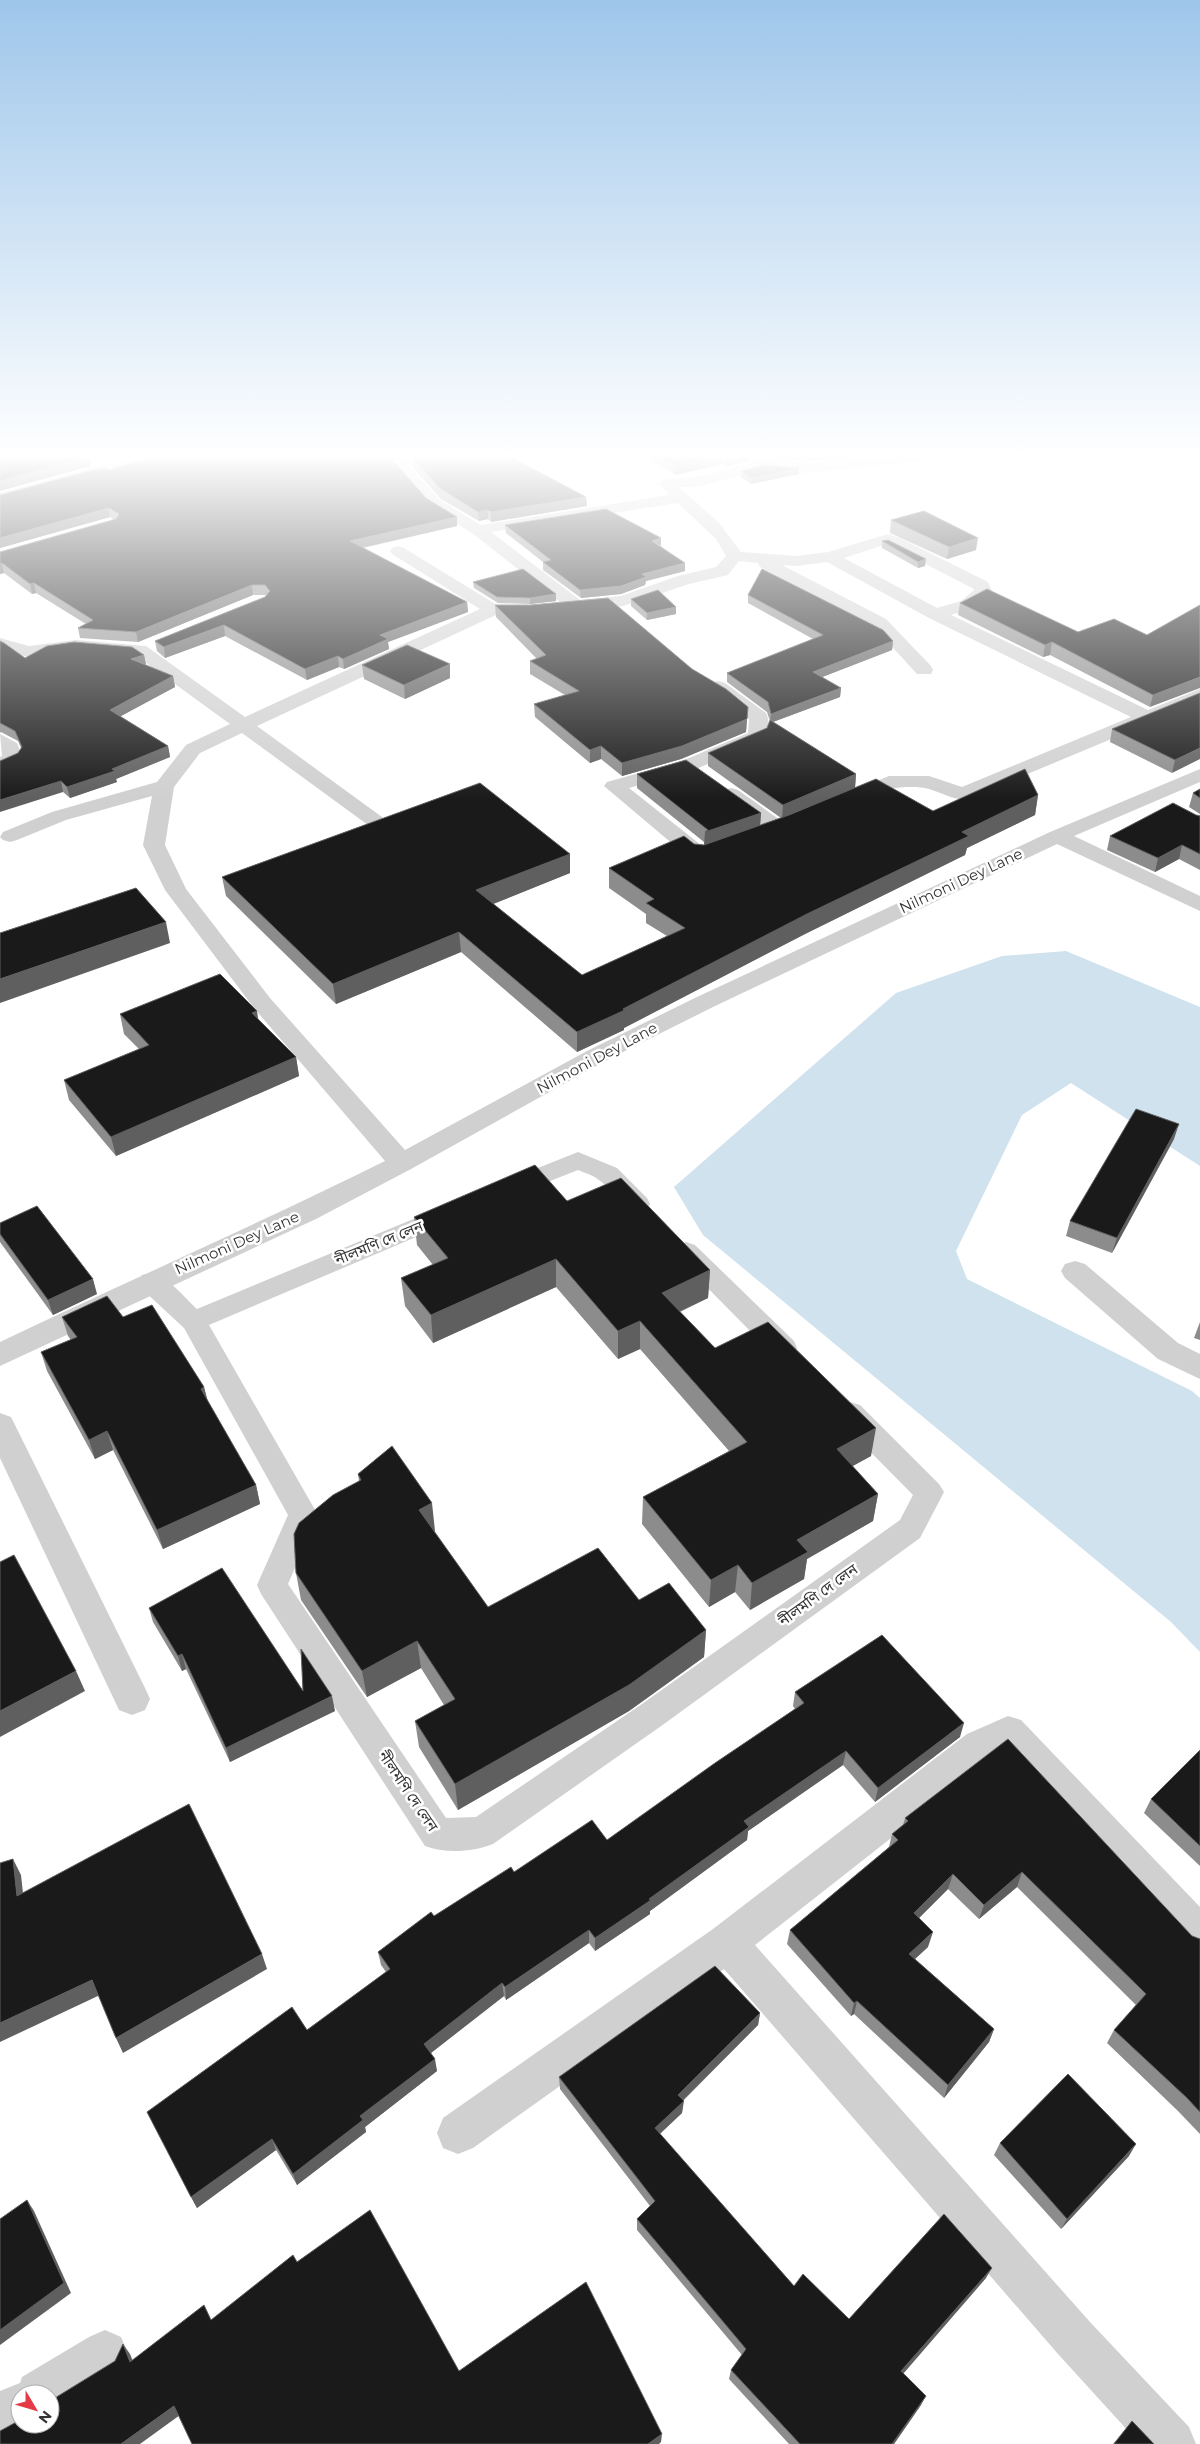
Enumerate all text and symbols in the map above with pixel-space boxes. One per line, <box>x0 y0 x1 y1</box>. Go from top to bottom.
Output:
street label: Nilmoni Dey Lane <box>896 844 1026 917</box>
street label: Nilmoni Dey Lane <box>533 1018 660 1097</box>
street label: Nilmoni Dey Lane <box>172 1207 302 1278</box>
street label: নীলমণি দে লেন <box>331 1216 427 1269</box>
street label: নীলমণি দে লেন <box>774 1559 862 1630</box>
street label: নীলমণি দে লেন <box>374 1746 443 1836</box>
north arrow <box>10 2384 60 2434</box>
text: N <box>35 2407 56 2427</box>

